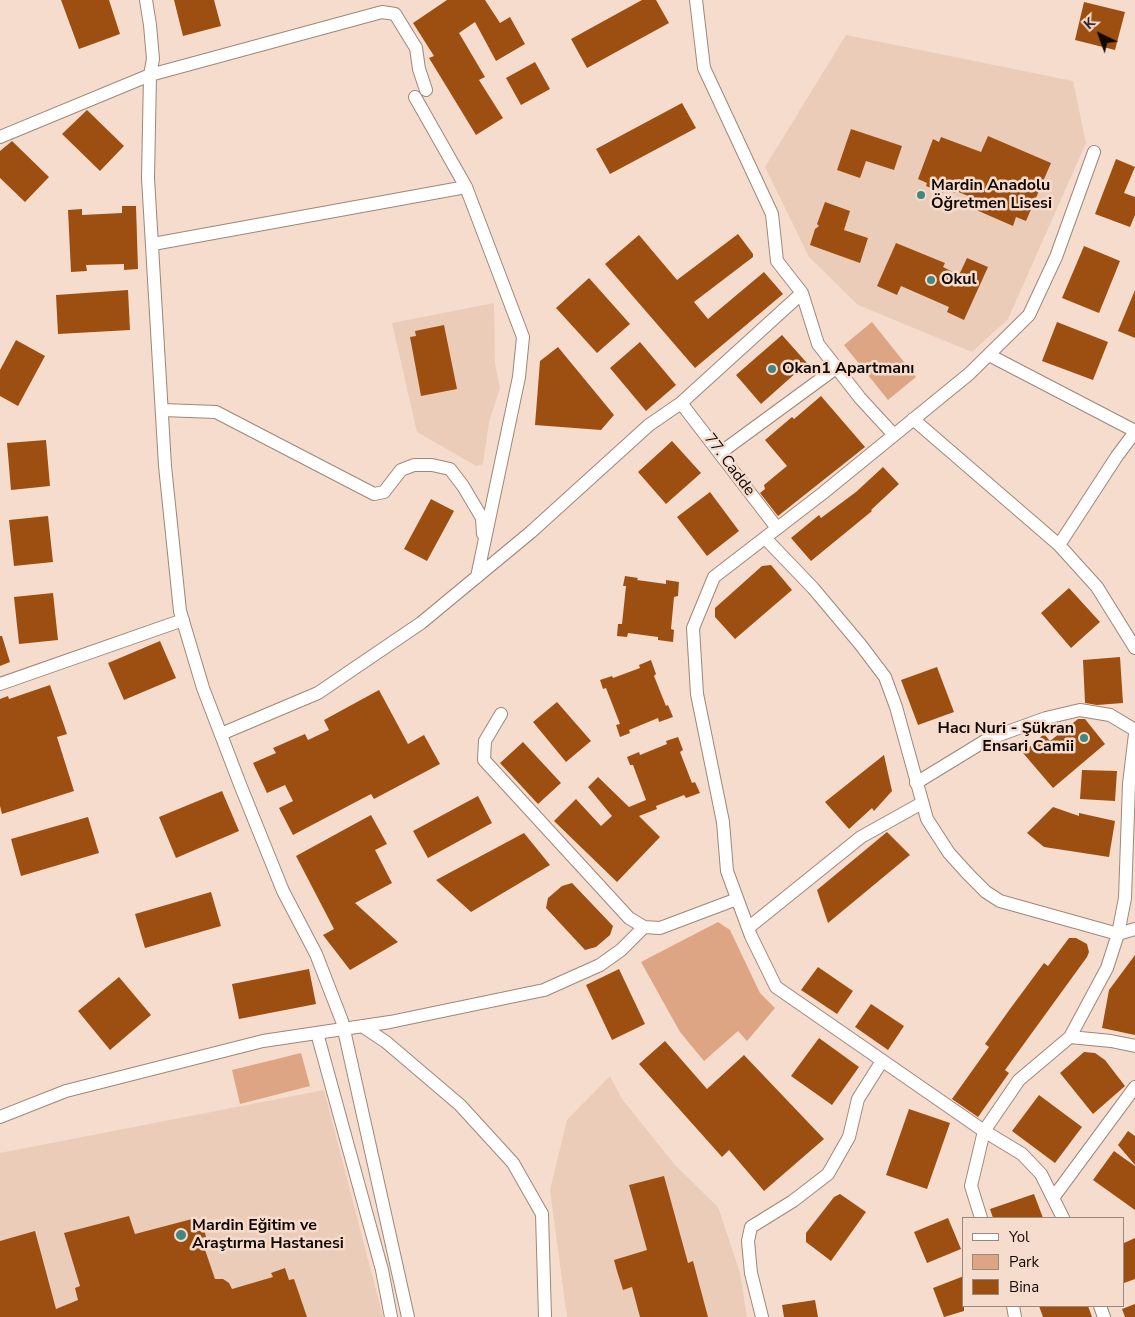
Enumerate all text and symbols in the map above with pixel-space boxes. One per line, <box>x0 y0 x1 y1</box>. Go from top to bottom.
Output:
north arrow <box>1075 10 1125 60</box>
text: K <box>1080 13 1099 34</box>
place label: Mardin Anadolu Öğretmen Lisesi <box>931 176 1052 214</box>
marker: Mardin Anadolu Öğretmen Lisesi <box>915 189 927 201</box>
place label: Okul <box>941 270 977 290</box>
marker: Okul <box>925 274 937 286</box>
place label: Okan1 Apartmanı <box>782 359 914 379</box>
marker: Okan1 Apartmanı <box>766 363 778 375</box>
street label: 77. Cadde <box>699 430 759 500</box>
place label: Hacı Nuri - Şükran Ensari Camii <box>938 719 1074 757</box>
marker: Hacı Nuri - Şükran Ensari Camii <box>1078 732 1090 744</box>
place label: Mardin Eğitim ve Araştırma Hastanesi <box>192 1216 344 1254</box>
legend <box>962 1217 1125 1307</box>
text: Yol <box>1009 1227 1030 1247</box>
marker: Mardin Eğitim ve Araştırma Hastanesi <box>174 1228 188 1242</box>
text: Park <box>1009 1252 1039 1272</box>
text: Bina <box>1009 1277 1039 1297</box>

